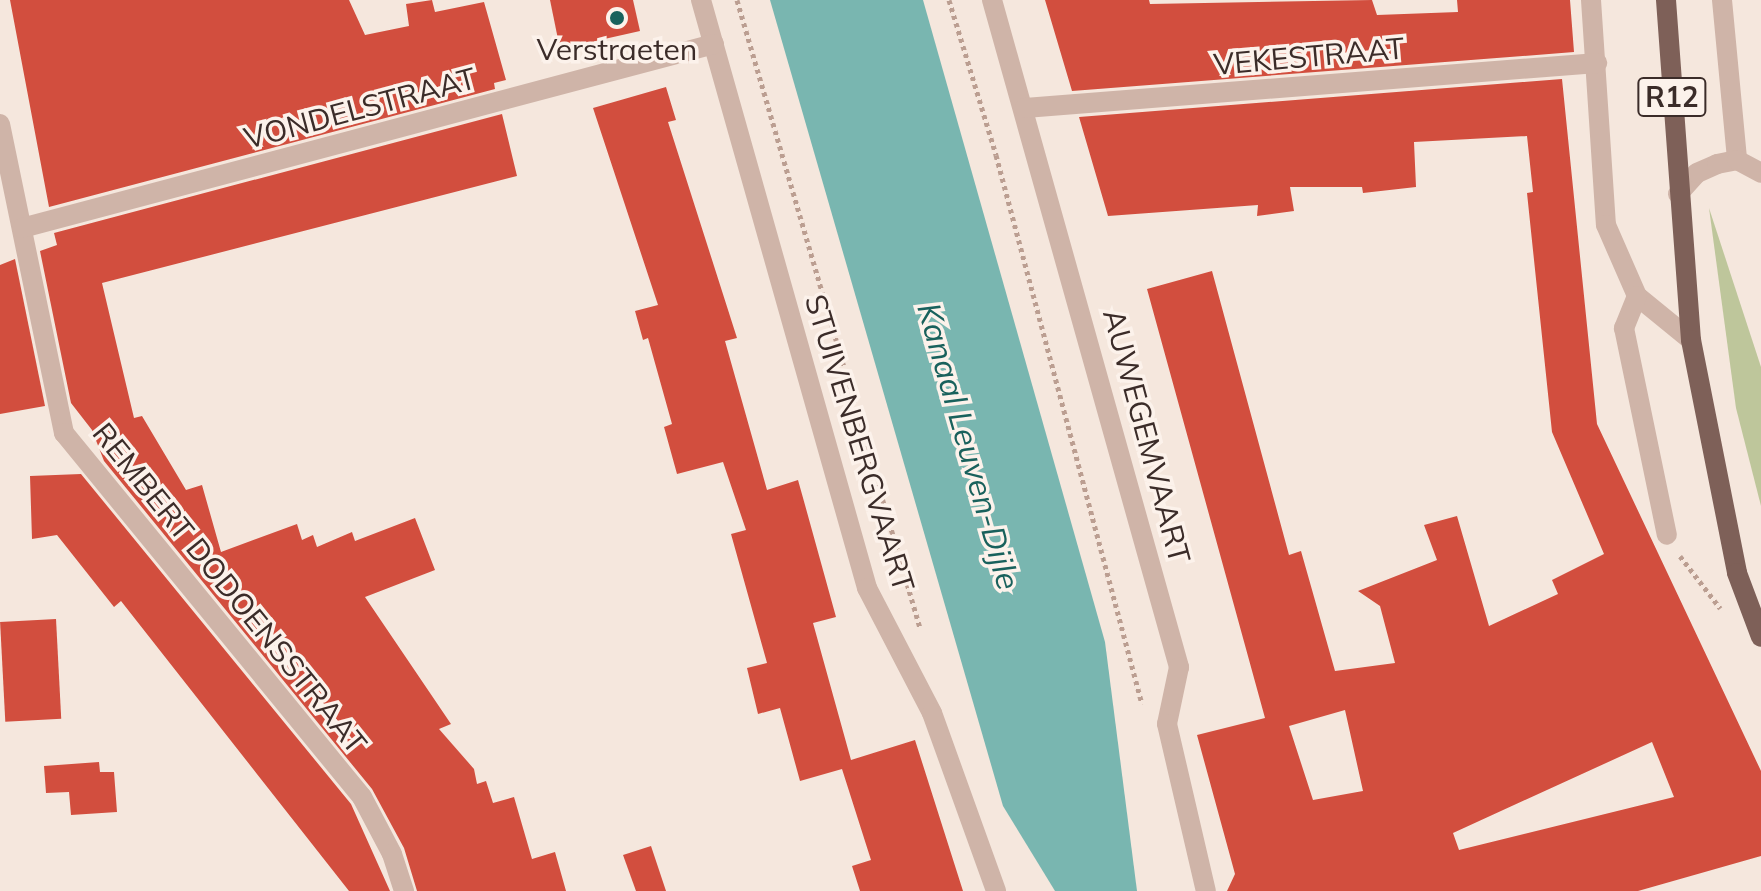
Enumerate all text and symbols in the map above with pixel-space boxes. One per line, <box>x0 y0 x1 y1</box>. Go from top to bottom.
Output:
marker: Verstraeten <box>608 9 626 27</box>
street label: VEKESTRAAT <box>1212 30 1406 82</box>
place label: Verstraeten <box>537 31 697 67</box>
street label: VONDELSTRAAT <box>240 60 480 156</box>
road number: R12 <box>1636 73 1708 121</box>
street label: STUIVENBERGVAART <box>798 290 922 596</box>
water label: Kanaal Leuven-Dijle <box>910 298 1028 594</box>
street label: AUWEGEMVAART <box>1096 305 1198 567</box>
street label: REMBERT DODOENSSTRAAT <box>85 415 375 761</box>

